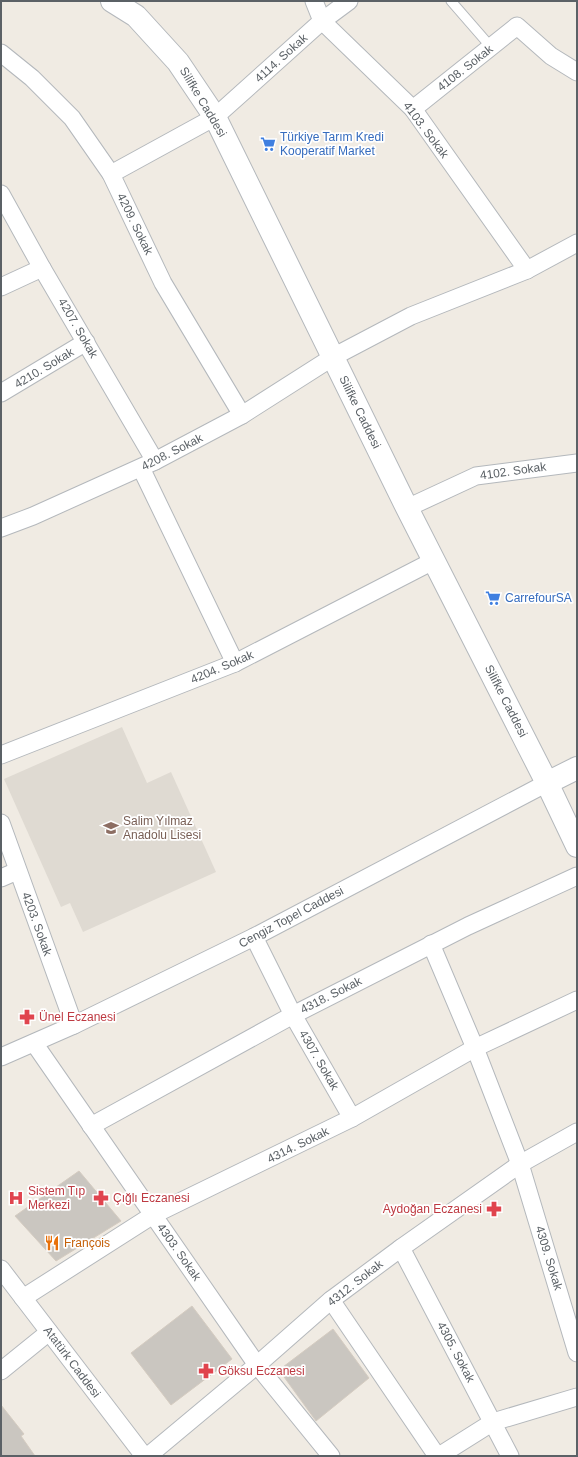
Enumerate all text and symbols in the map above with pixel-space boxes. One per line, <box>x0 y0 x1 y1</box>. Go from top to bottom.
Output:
street label: 4114. Sokak <box>252 30 311 85</box>
street label: 4108. Sokak <box>434 41 496 94</box>
street label: Silifke Caddesi <box>177 64 229 140</box>
street label: 4103. Sokak <box>400 99 452 162</box>
place label: Türkiye Tarım Kredi Kooperatif Market <box>280 130 384 158</box>
supermarket icon: Türkiye Tarım Kredi Kooperatif Market <box>259 135 277 153</box>
street label: 4209. Sokak <box>114 191 156 258</box>
street label: 4207. Sokak <box>55 296 101 361</box>
street label: 4210. Sokak <box>12 344 77 391</box>
street label: Silifke Caddesi <box>336 373 384 451</box>
street label: 4208. Sokak <box>139 430 206 473</box>
street label: 4102. Sokak <box>479 459 548 483</box>
supermarket icon: CarrefourSA <box>484 589 502 607</box>
place label: CarrefourSA <box>505 591 572 605</box>
street label: 4204. Sokak <box>189 647 256 686</box>
street label: Silifke Caddesi <box>482 662 530 740</box>
place label: Salim Yılmaz Anadolu Lisesi <box>123 814 201 842</box>
school or university icon: Salim Yılmaz Anadolu Lisesi <box>102 819 120 837</box>
street label: Cengiz Topel Caddesi <box>236 883 346 951</box>
street label: 4203. Sokak <box>19 890 55 959</box>
street label: 4318. Sokak <box>298 973 365 1016</box>
pharmacy icon: Ünel Eczanesi <box>18 1008 36 1026</box>
place label: Ünel Eczanesi <box>39 1010 116 1024</box>
street label: 4307. Sokak <box>296 1028 342 1093</box>
street label: 4314. Sokak <box>265 1124 332 1166</box>
place label: Sistem Tıp Merkezi <box>28 1184 85 1212</box>
hospital icon: Sistem Tıp Merkezi <box>7 1189 25 1207</box>
pharmacy icon: Çığlı Eczanesi <box>92 1189 110 1207</box>
place label: Çığlı Eczanesi <box>113 1191 190 1205</box>
pharmacy icon: Aydoğan Eczanesi <box>485 1200 503 1218</box>
place label: Aydoğan Eczanesi <box>383 1202 482 1216</box>
street label: 4303. Sokak <box>154 1221 204 1284</box>
street label: 4309. Sokak <box>533 1224 566 1293</box>
restaurant icon: François <box>43 1234 61 1252</box>
place label: François <box>64 1236 110 1250</box>
street label: 4312. Sokak <box>324 1256 386 1309</box>
street label: 4305. Sokak <box>434 1319 478 1386</box>
street label: Atatürk Caddesi <box>41 1324 103 1400</box>
pharmacy icon: Göksu Eczanesi <box>197 1362 215 1380</box>
place label: Göksu Eczanesi <box>218 1364 305 1378</box>

